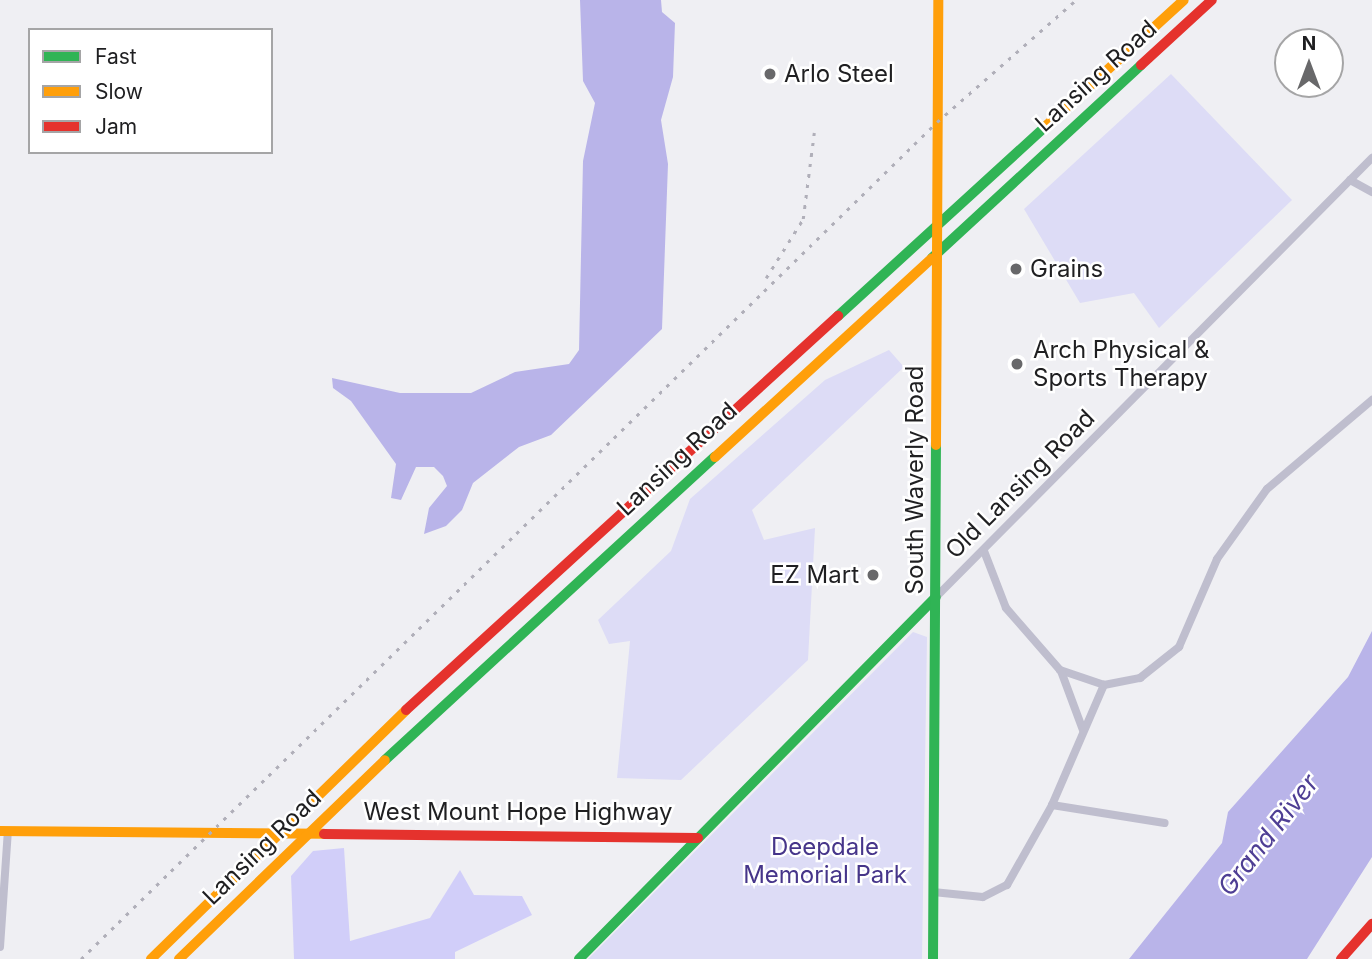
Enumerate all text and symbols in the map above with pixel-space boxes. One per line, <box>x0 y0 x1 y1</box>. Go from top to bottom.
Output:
street label: Lansing Road <box>1029 14 1163 138</box>
legend <box>28 28 273 154</box>
north arrow <box>1274 28 1344 98</box>
text: N <box>1302 32 1316 55</box>
text: Fast <box>95 44 137 69</box>
place label: Arlo Steel <box>784 60 894 88</box>
marker: Arlo Steel <box>762 66 778 82</box>
text: Slow <box>95 79 143 104</box>
text: Jam <box>95 114 137 139</box>
place label: Grains <box>1030 255 1103 283</box>
marker: Grains <box>1008 261 1024 277</box>
place label: Arch Physical & Sports Therapy <box>1033 336 1209 392</box>
marker: Arch Physical & Sports Therapy <box>1007 354 1027 374</box>
street label: South Waverly Road <box>901 366 929 594</box>
street label: Lansing Road <box>611 396 743 522</box>
street label: Old Lansing Road <box>940 404 1100 564</box>
place label: EZ Mart <box>770 561 859 589</box>
marker: EZ Mart <box>865 567 881 583</box>
water label: Grand River <box>1211 768 1325 902</box>
street label: Lansing Road <box>197 783 327 911</box>
street label: West Mount Hope Highway <box>363 798 673 826</box>
park label: Deepdale Memorial Park <box>743 833 907 889</box>

